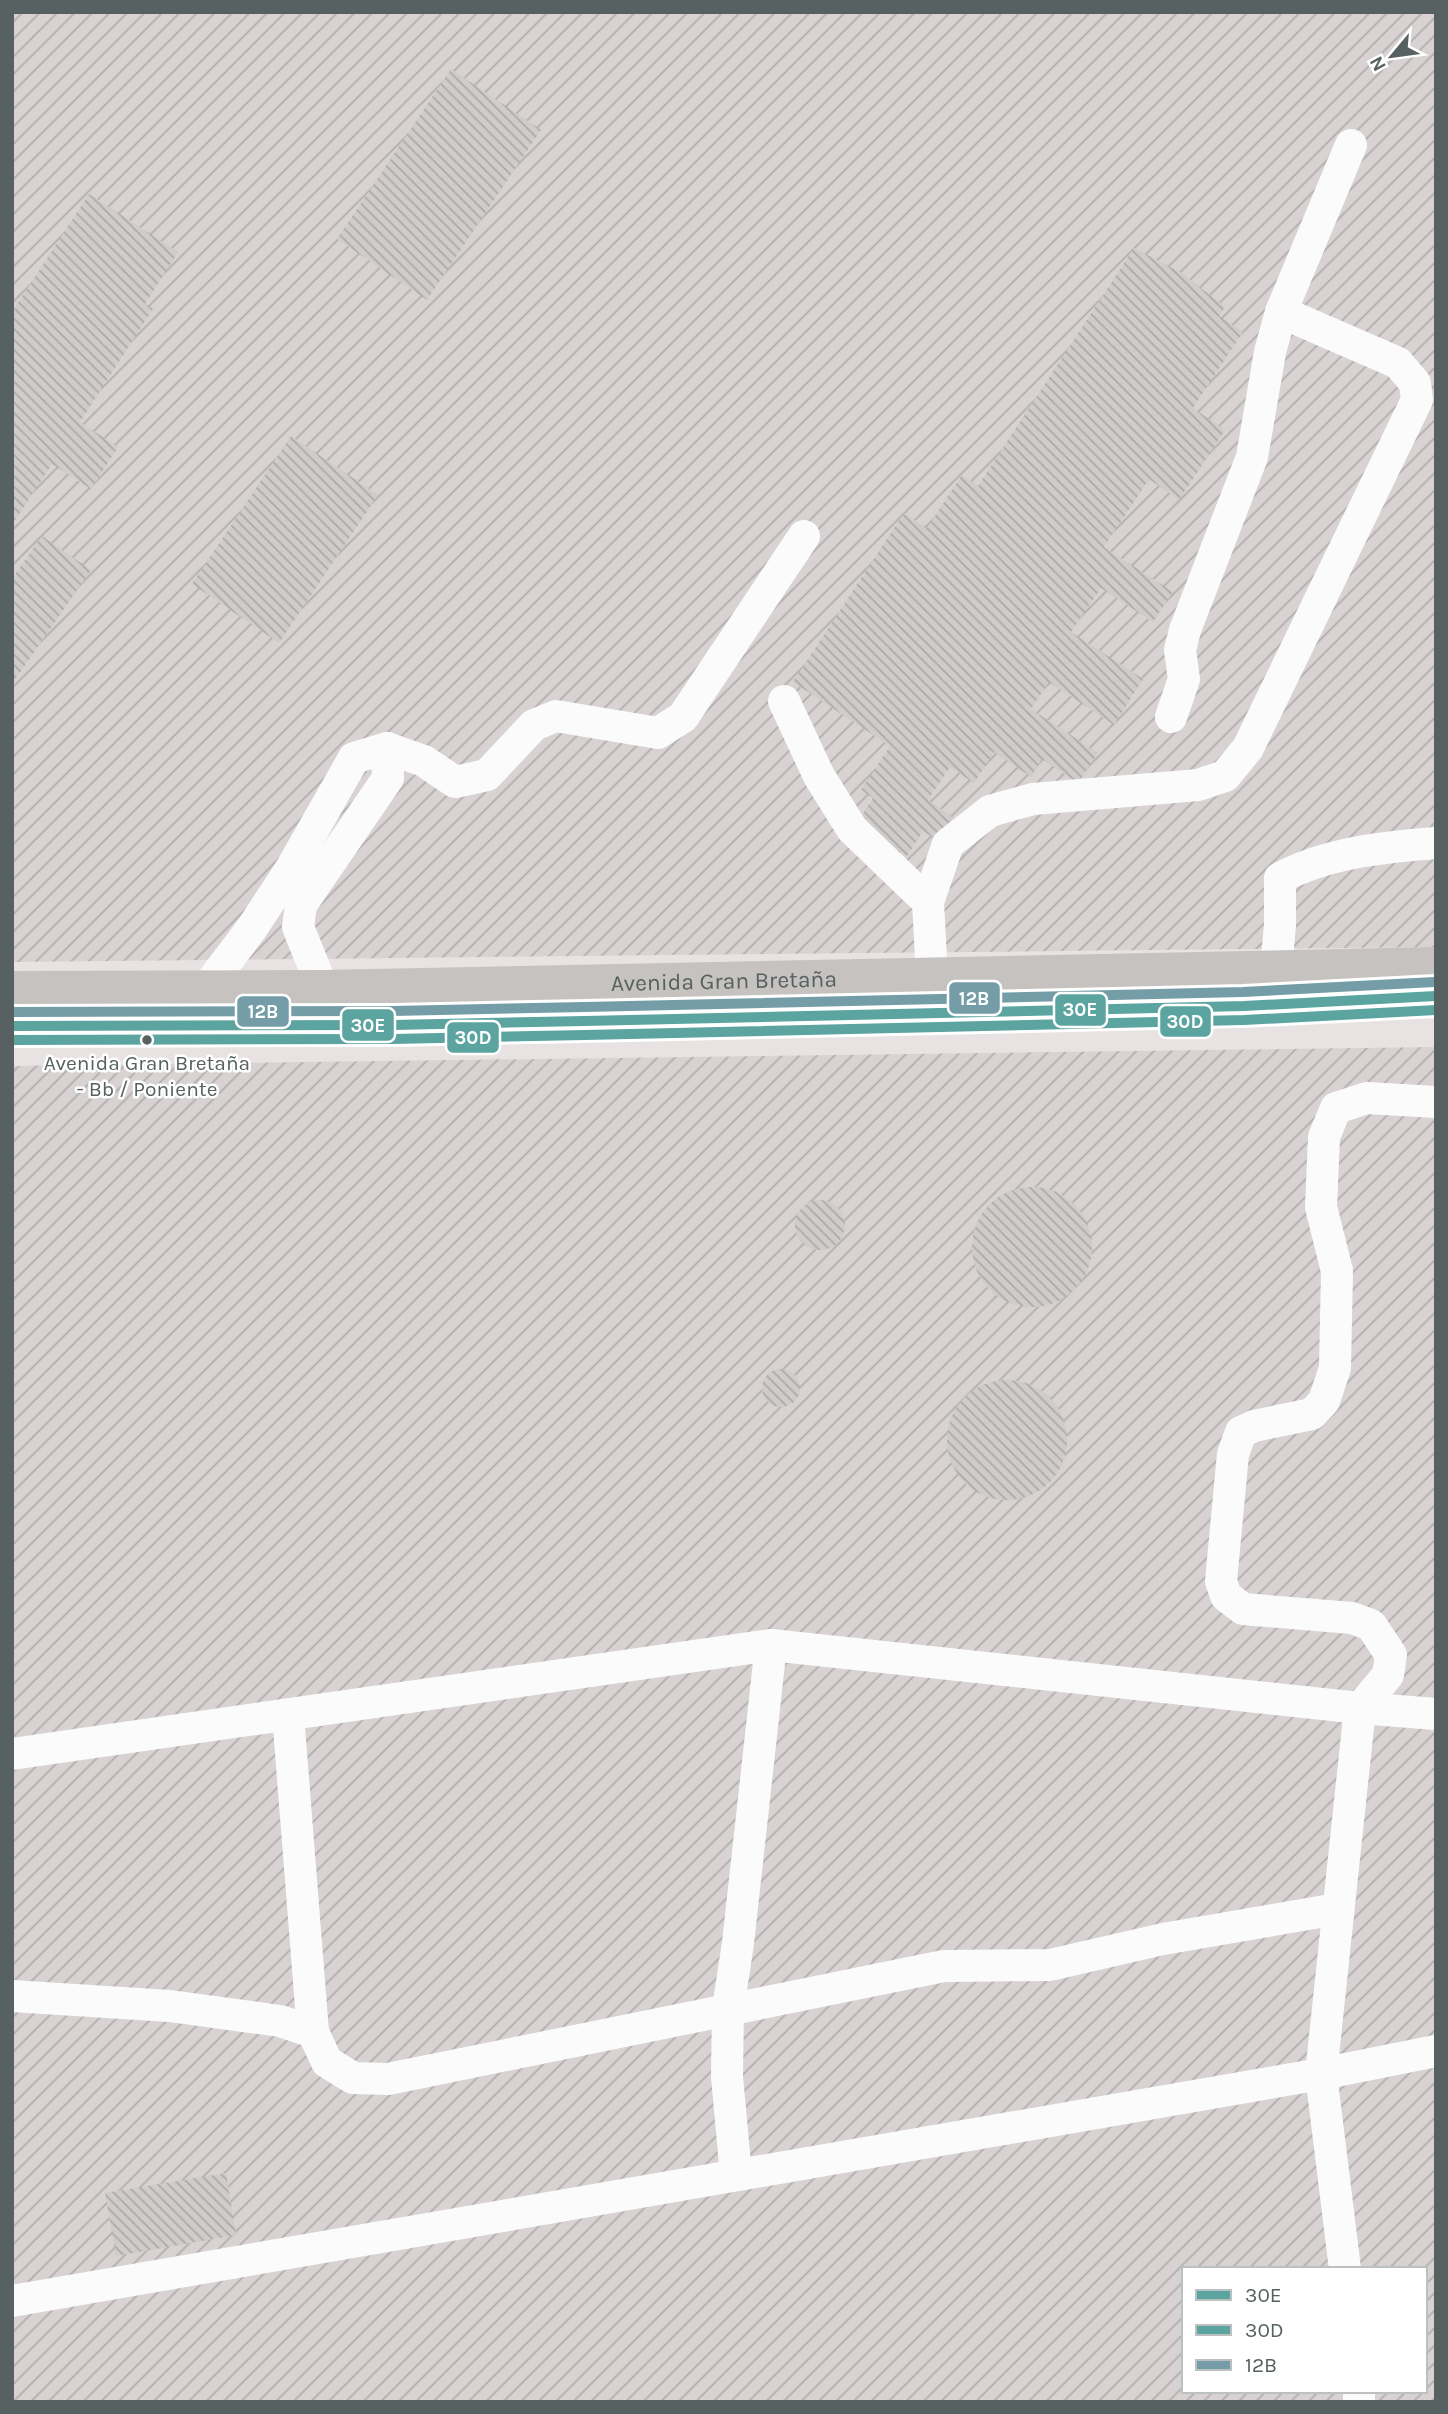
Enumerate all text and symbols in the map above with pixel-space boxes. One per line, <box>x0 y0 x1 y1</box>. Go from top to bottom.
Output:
north arrow <box>1357 21 1427 91</box>
text: N <box>1365 52 1391 75</box>
street label: Avenida Gran Bretaña <box>611 965 837 997</box>
line badge: 12B <box>948 981 1001 1015</box>
text: 12B <box>959 988 989 1010</box>
line badge: 30E <box>1054 993 1107 1027</box>
line badge: 12B <box>236 995 290 1028</box>
text: 30E <box>1063 999 1097 1021</box>
text: 12B <box>248 1001 278 1023</box>
line badge: 30D <box>1159 1005 1212 1038</box>
line badge: 30E <box>341 1008 395 1042</box>
text: 30D <box>1167 1011 1203 1033</box>
text: 30E <box>351 1015 385 1037</box>
line badge: 30D <box>446 1021 500 1054</box>
text: 30D <box>455 1027 491 1049</box>
marker: Avenida Gran Bretaña - Bb / Poniente <box>140 1033 154 1047</box>
place label: Avenida Gran Bretaña - Bb / Poniente <box>44 1051 250 1101</box>
legend <box>1182 2267 1427 2393</box>
text: 30E <box>1245 2283 1282 2307</box>
text: 30D <box>1245 2318 1284 2342</box>
text: 12B <box>1245 2353 1277 2377</box>

